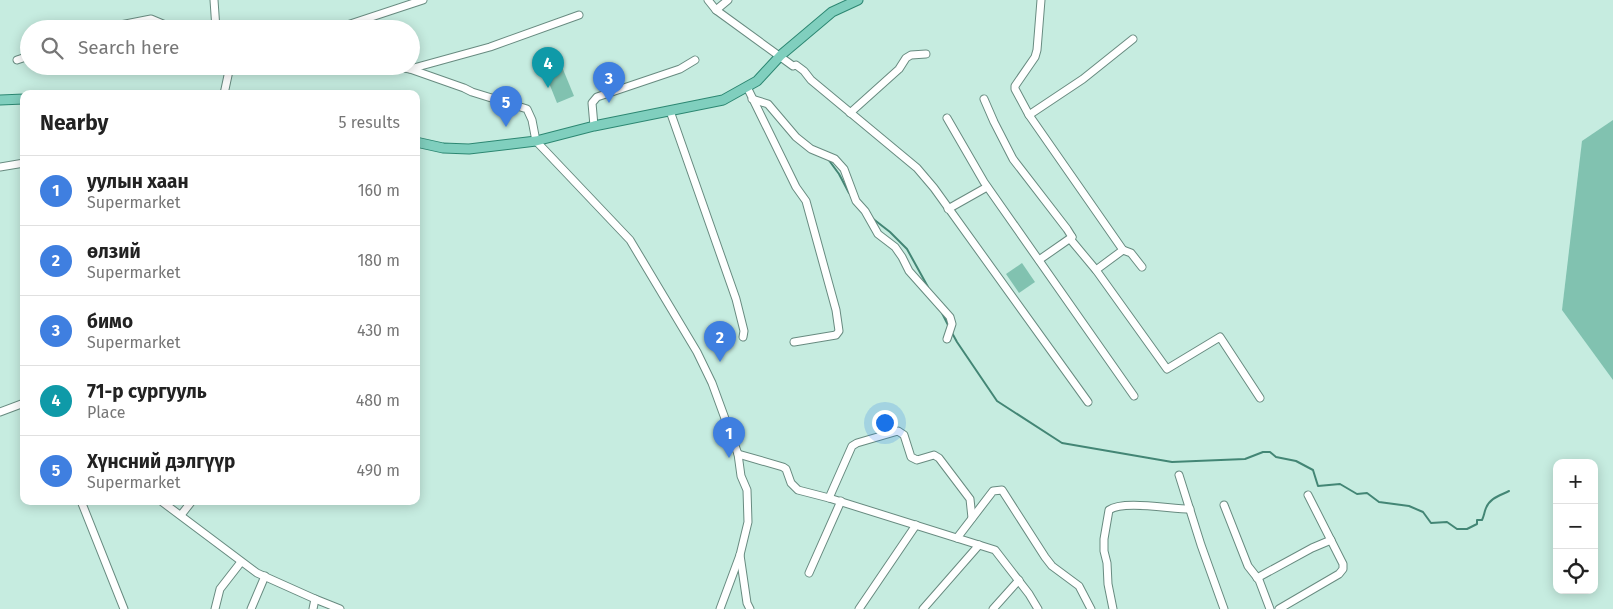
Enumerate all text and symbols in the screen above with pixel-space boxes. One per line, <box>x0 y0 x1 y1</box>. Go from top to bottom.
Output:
search box <box>20 20 420 75</box>
icon: search <box>38 34 66 62</box>
text: Search here <box>78 36 179 59</box>
pin: 4 <box>532 47 564 88</box>
pin: 3 <box>593 62 625 103</box>
pin: 5 <box>490 86 522 127</box>
text: Nearby <box>40 110 108 136</box>
text: 5 results <box>339 113 400 132</box>
text: уулын хаан <box>87 170 189 193</box>
text: 1 <box>52 181 60 200</box>
text: 160 m <box>358 181 400 200</box>
text: Supermarket <box>87 193 181 212</box>
text: өлзий <box>87 240 141 263</box>
text: 2 <box>52 251 60 270</box>
text: 180 m <box>357 251 400 270</box>
text: Supermarket <box>87 263 181 282</box>
text: бимо <box>87 310 133 333</box>
text: 3 <box>52 321 60 340</box>
text: 430 m <box>357 321 400 340</box>
pin: 2 <box>704 321 736 362</box>
text: Supermarket <box>87 333 181 352</box>
text: 71-р сургууль <box>87 380 207 403</box>
text: 4 <box>51 391 61 410</box>
text: 480 m <box>356 391 400 410</box>
text: Place <box>87 403 126 422</box>
your location <box>872 410 898 436</box>
pin: 1 <box>713 417 745 458</box>
text: Хүнсний дэлгүүр <box>87 450 235 473</box>
map controls <box>1553 459 1598 594</box>
button: + <box>1553 459 1598 504</box>
text: 5 <box>52 461 60 480</box>
text: 490 m <box>357 461 400 480</box>
text: Supermarket <box>87 473 181 492</box>
button: − <box>1553 504 1598 549</box>
button: locate <box>1553 549 1598 594</box>

